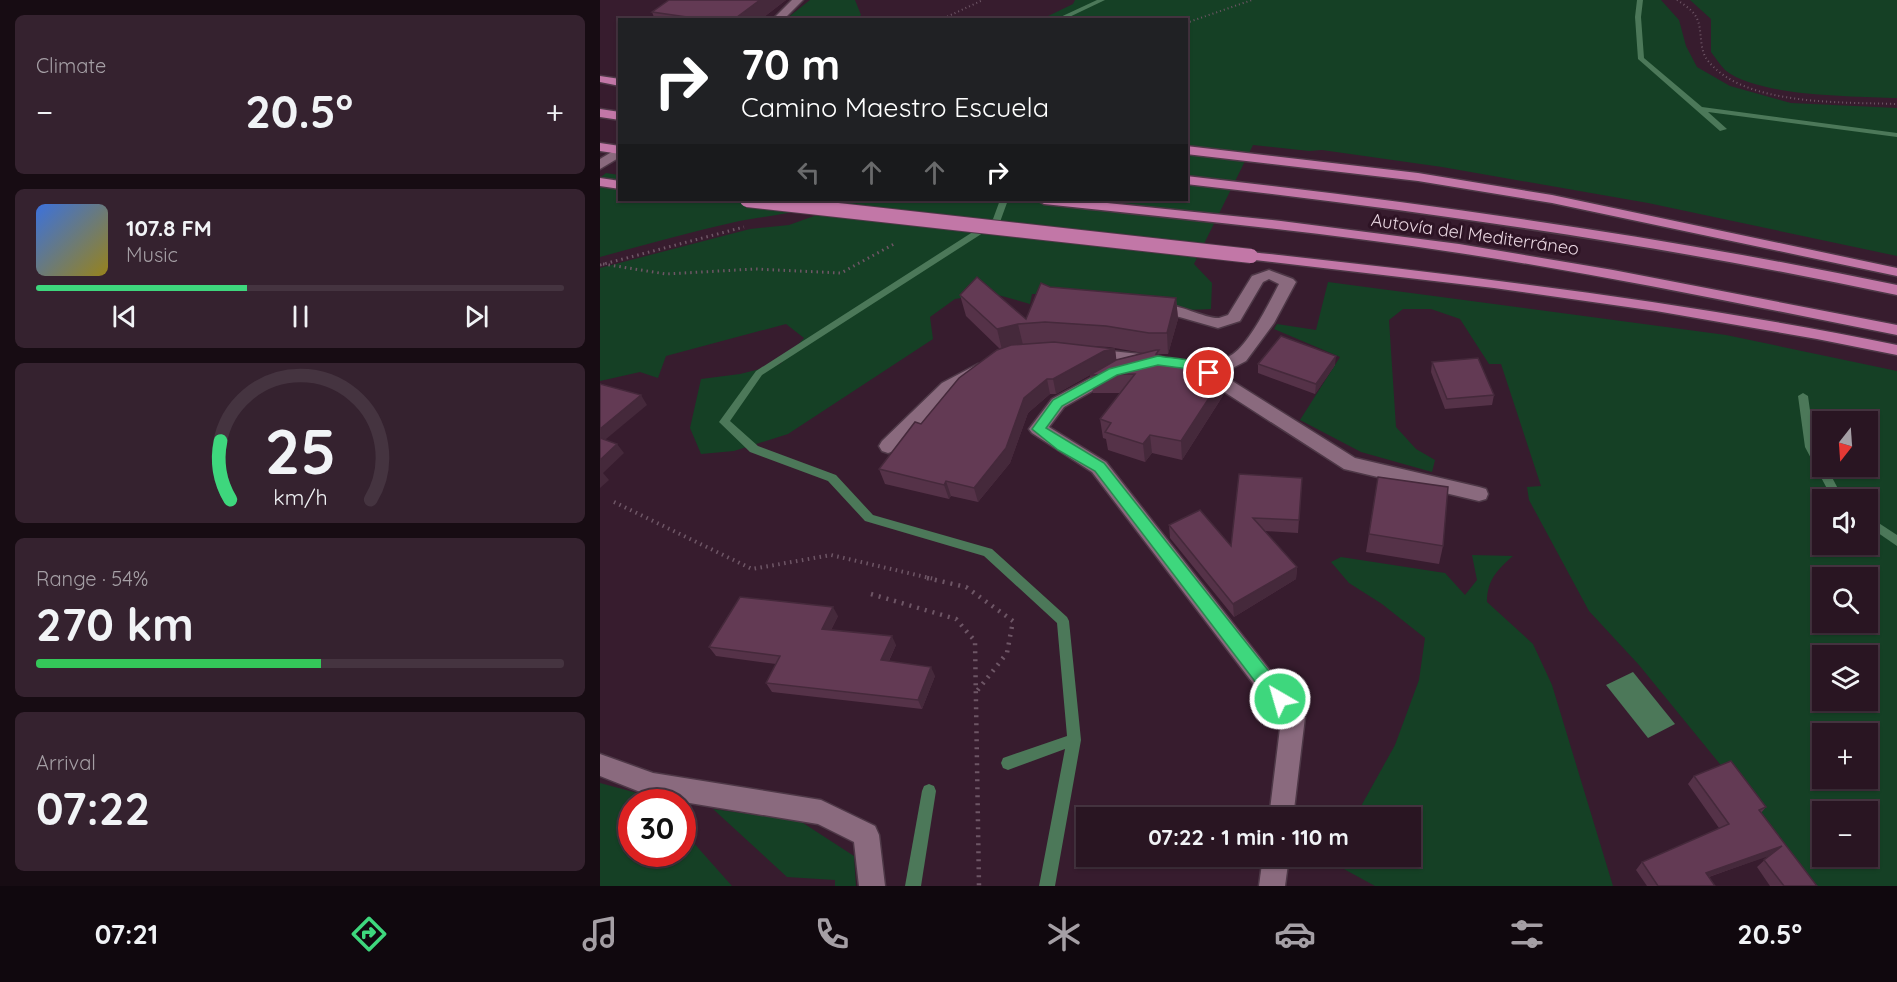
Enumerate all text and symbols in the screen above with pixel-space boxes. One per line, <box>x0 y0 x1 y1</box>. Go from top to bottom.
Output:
text: 70 m <box>741 38 840 91</box>
icon: right <box>642 42 720 120</box>
text: Climate <box>36 53 106 78</box>
text: 20.5° <box>245 83 353 139</box>
text: Camino Maestro Escuela <box>741 90 1049 124</box>
text: − <box>36 91 53 132</box>
text: + <box>545 91 564 132</box>
icon: left <box>792 156 825 189</box>
icon: ahead <box>855 156 888 189</box>
icon: ahead <box>918 156 951 189</box>
icon: right <box>981 156 1014 189</box>
street label: Autovía del Mediterráneo <box>1370 208 1580 260</box>
text: 107.8 FM <box>126 214 212 242</box>
text: Music <box>126 242 178 267</box>
icon: previous <box>108 300 141 333</box>
icon: pause <box>284 300 317 333</box>
icon: next <box>460 300 493 333</box>
pin <box>1183 347 1234 398</box>
icon: arrive <box>1192 356 1225 389</box>
north arrow <box>1812 411 1878 477</box>
map controls <box>1812 411 1878 867</box>
text: 25 <box>264 412 336 490</box>
text: km/h <box>273 484 327 510</box>
button: sound <box>1812 489 1878 555</box>
text: Range · 54% <box>36 566 148 591</box>
button: search <box>1812 567 1878 633</box>
text: 270 km <box>36 596 194 652</box>
button: layers <box>1812 645 1878 711</box>
position arrow <box>1248 667 1312 731</box>
button: + <box>1812 723 1878 789</box>
text: Arrival <box>36 750 96 775</box>
text: 07:22 <box>36 780 150 836</box>
speed limit sign: 30 <box>618 789 696 867</box>
button: − <box>1812 801 1878 867</box>
text: 07:22 · 1 min · 110 m <box>1148 823 1349 851</box>
icon: directions <box>348 913 390 955</box>
icon: music <box>579 913 621 955</box>
icon: phone <box>811 913 853 955</box>
icon: climate <box>1043 913 1085 955</box>
icon: car <box>1274 913 1316 955</box>
icon: filters <box>1506 913 1548 955</box>
text: 07:21 <box>95 917 158 951</box>
text: 20.5° <box>1737 917 1802 951</box>

